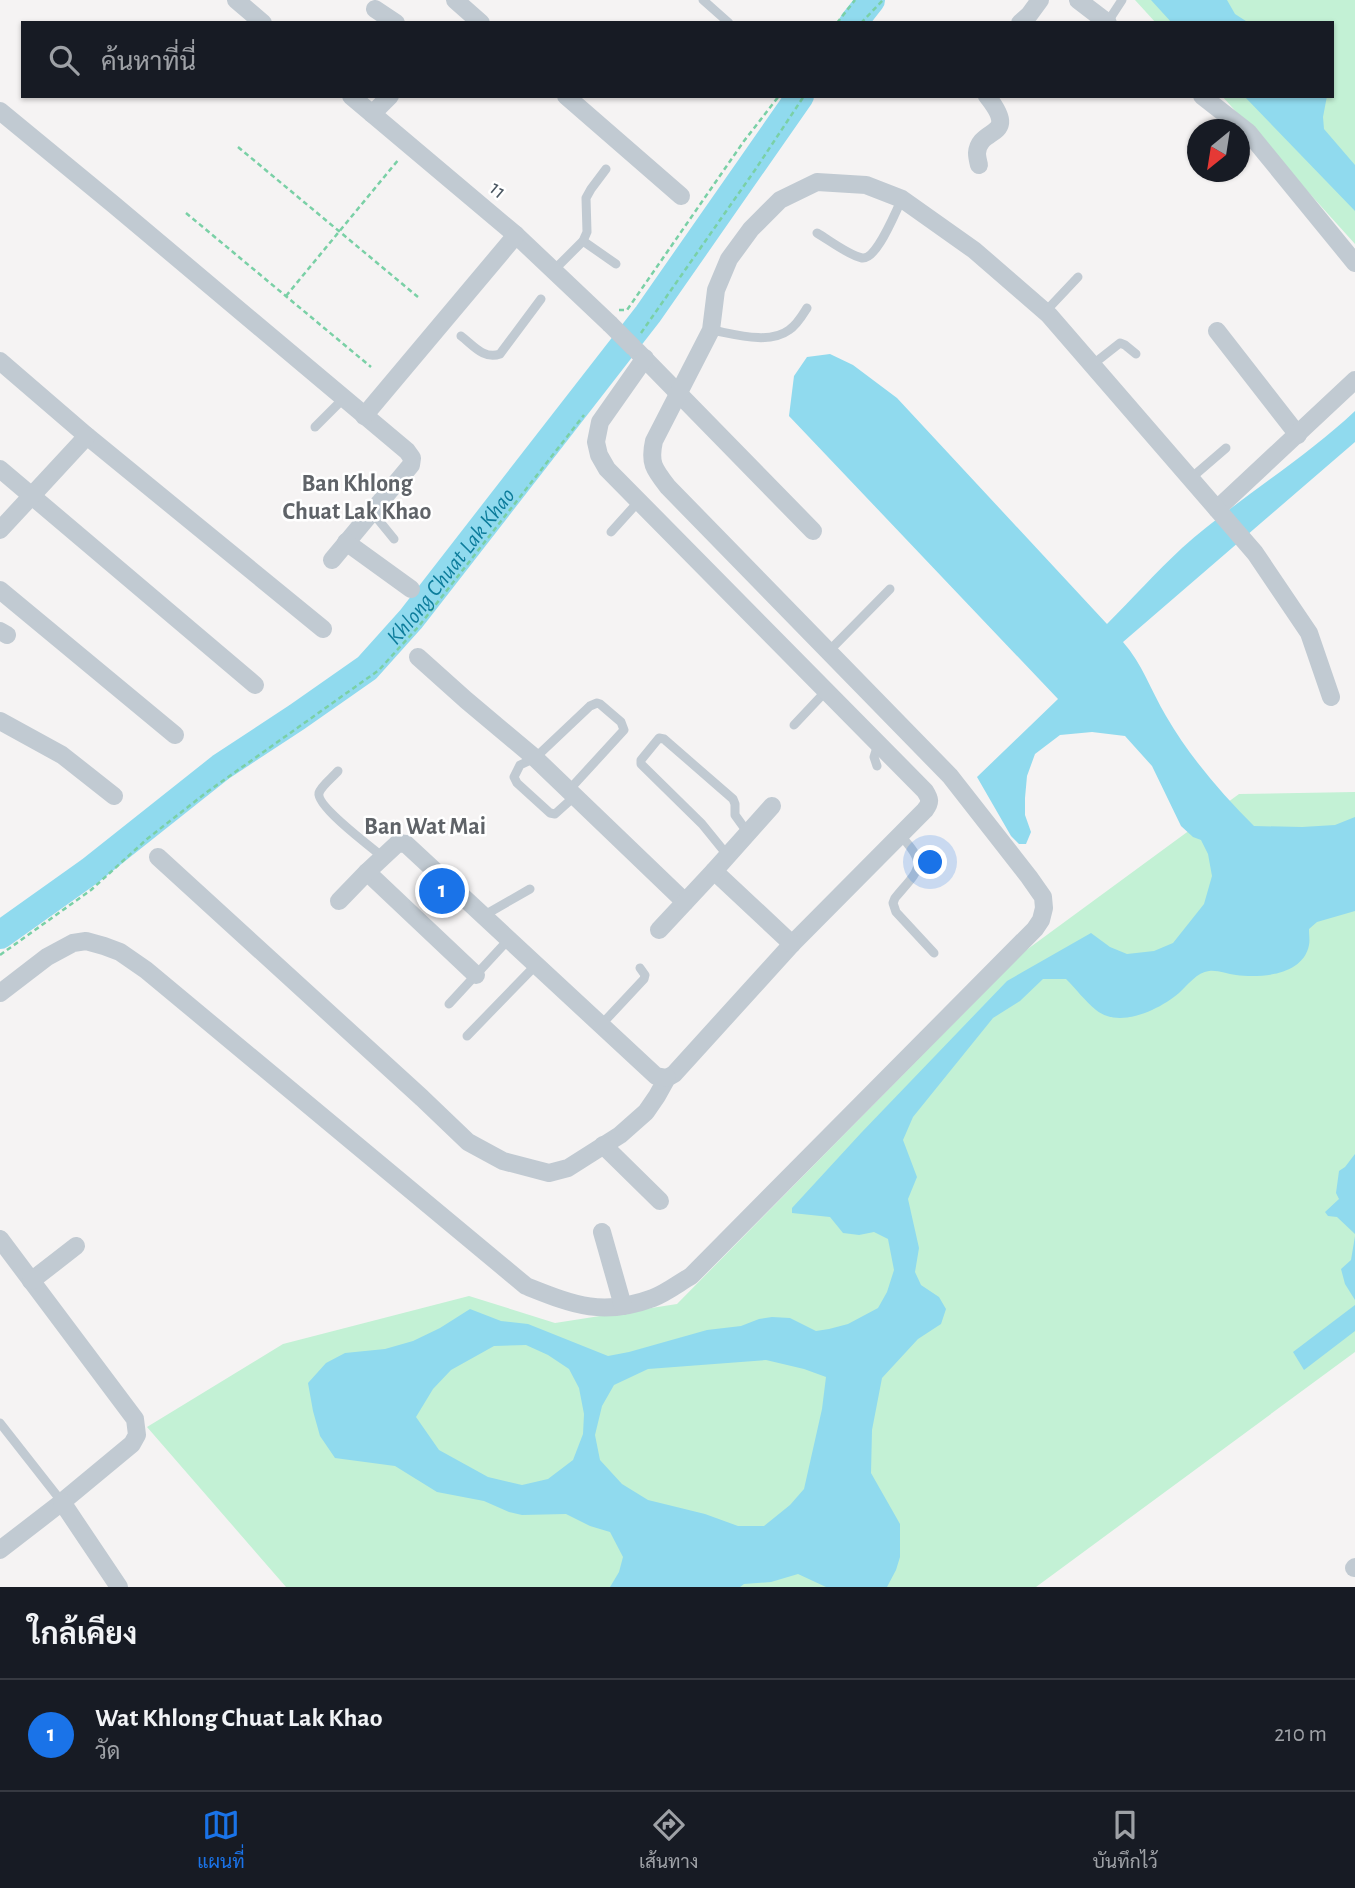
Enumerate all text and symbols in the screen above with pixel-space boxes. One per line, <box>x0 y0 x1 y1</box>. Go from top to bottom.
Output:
search box <box>21 21 1334 98</box>
icon: search <box>45 41 83 79</box>
text: ค้นหาที่นี่ <box>101 49 196 75</box>
north arrow <box>1187 119 1250 182</box>
street label: 11 <box>486 177 510 203</box>
district label: Ban Khlong Chuat Lak Khao <box>283 472 432 524</box>
water label: Khlong Chuat Lak Khao <box>382 484 519 649</box>
district label: Ban Wat Mai <box>364 815 486 839</box>
your location <box>913 845 947 879</box>
pin: 1 <box>419 865 465 917</box>
text: ใกล้เคียง <box>28 1620 137 1650</box>
text: Wat Khlong Chuat Lak Khao <box>95 1705 383 1731</box>
text: 1 <box>47 1723 55 1746</box>
text: 210 m <box>1274 1723 1327 1746</box>
text: วัด <box>95 1741 120 1764</box>
tab: แผนที่ <box>197 1806 245 1874</box>
tab: เส้นทาง <box>639 1806 698 1874</box>
tab: บันทึกไว้ <box>1093 1806 1158 1874</box>

